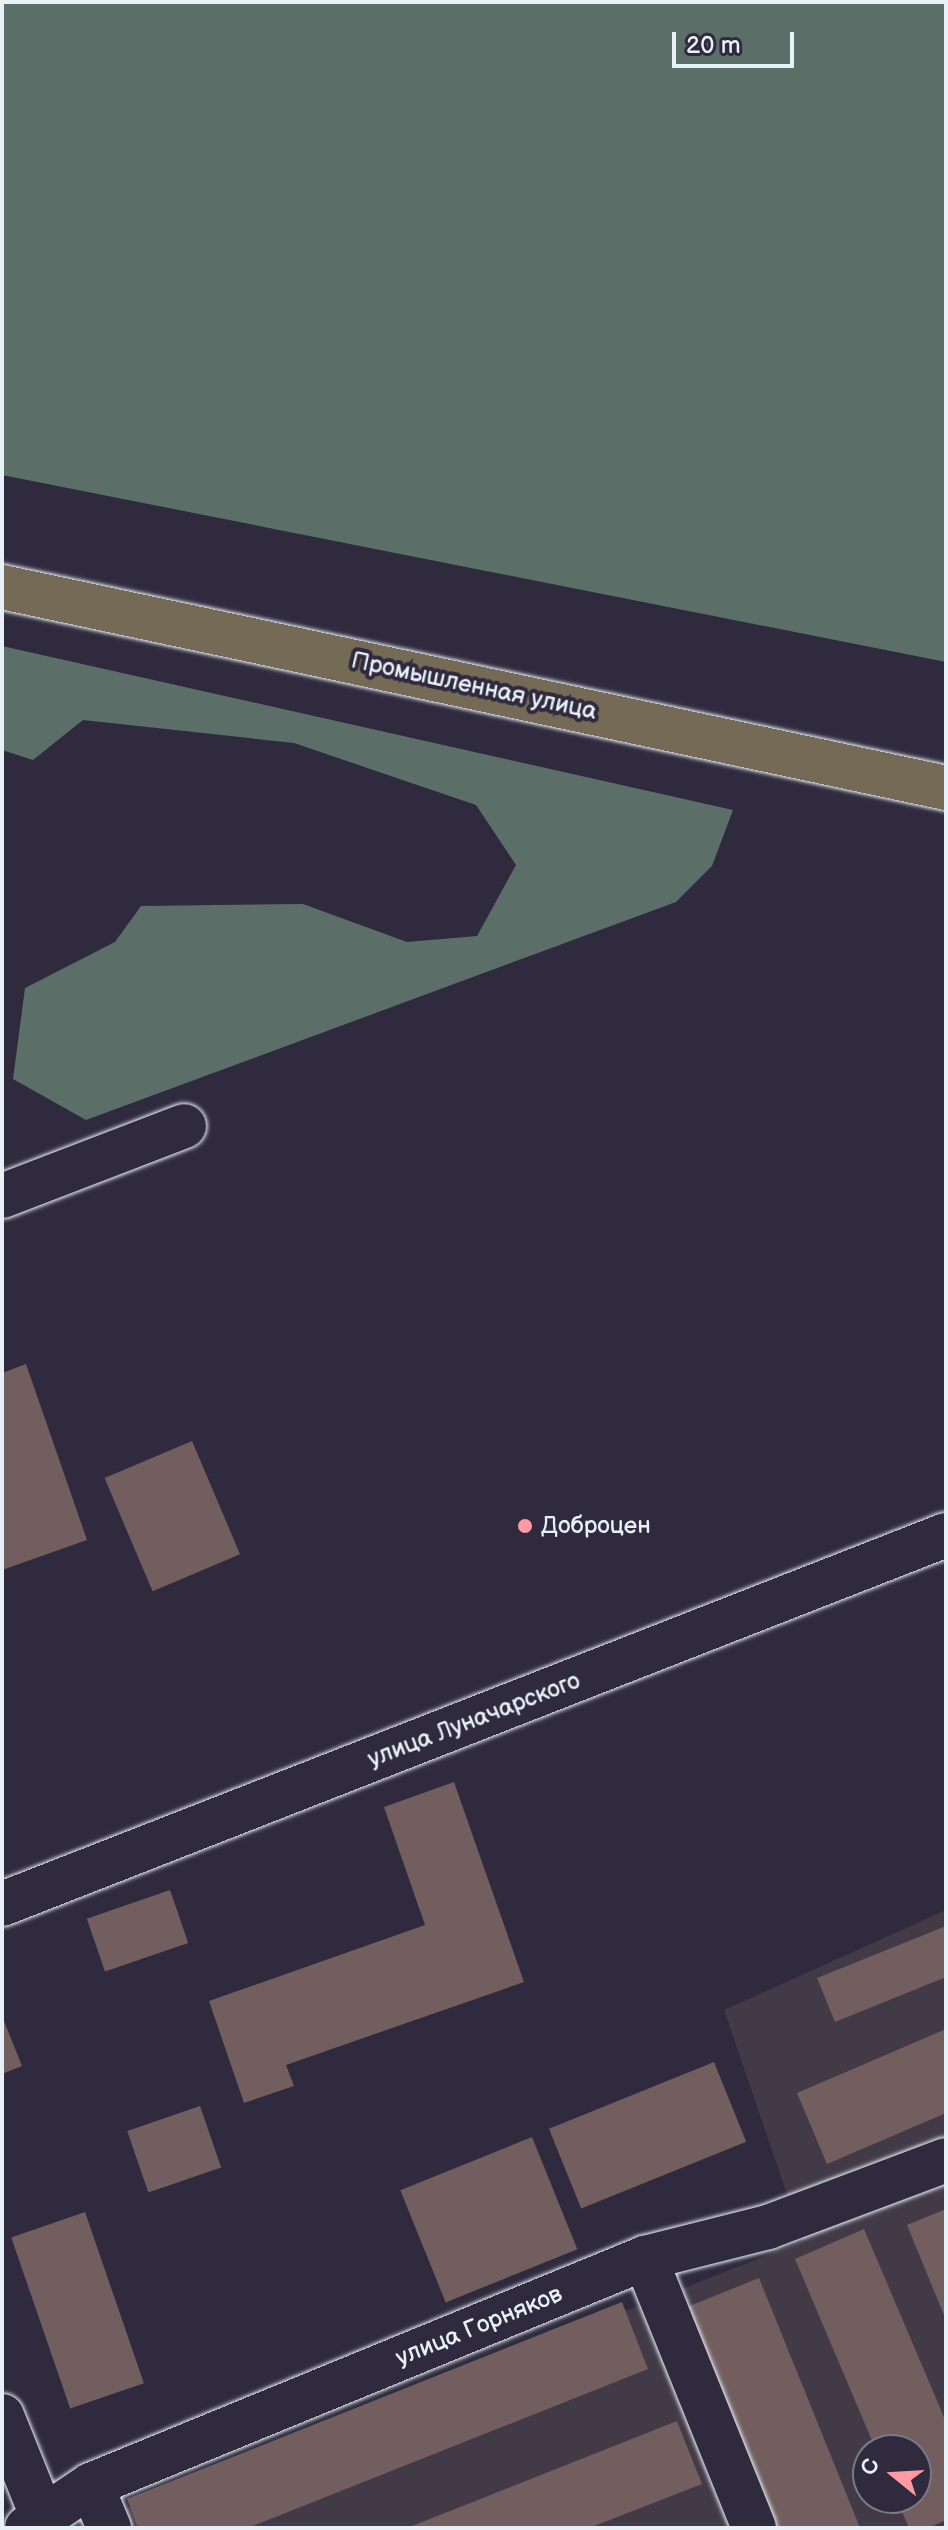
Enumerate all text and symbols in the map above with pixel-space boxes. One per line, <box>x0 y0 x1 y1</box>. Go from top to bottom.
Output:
scale bar <box>676 16 798 66</box>
text: 20 m <box>686 31 741 60</box>
street label: Промышленная улица <box>349 646 599 726</box>
place label: Доброцен <box>541 1512 651 1540</box>
marker: Доброцен <box>516 1517 534 1535</box>
street label: улица Луначарского <box>364 1666 584 1774</box>
street label: улица Горняков <box>392 2280 566 2372</box>
north arrow <box>852 2434 932 2514</box>
text: С <box>855 2456 886 2479</box>

